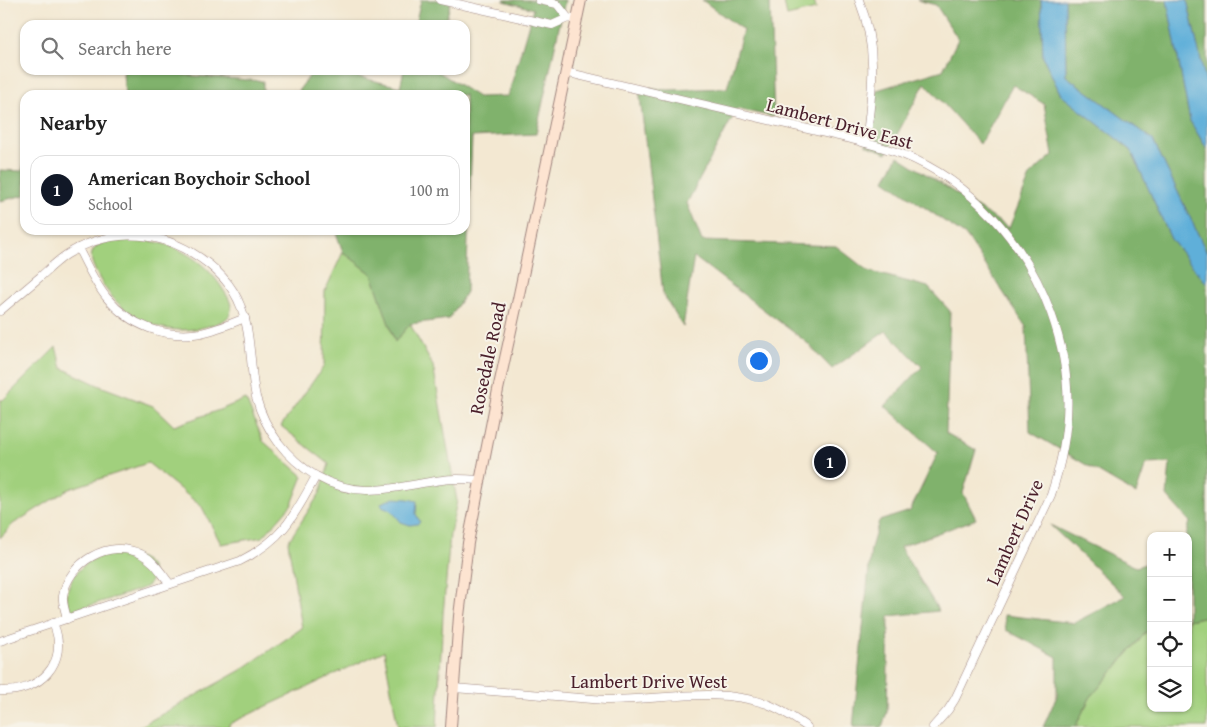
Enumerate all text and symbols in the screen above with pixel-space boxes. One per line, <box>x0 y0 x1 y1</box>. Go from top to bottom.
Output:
search box <box>20 20 470 75</box>
icon: search <box>38 34 66 62</box>
text: Search here <box>78 34 172 62</box>
street label: Lambert Drive East <box>764 90 917 156</box>
text: Nearby <box>40 107 107 138</box>
text: American Boychoir School <box>88 164 310 192</box>
text: 1 <box>53 178 61 202</box>
text: 100 m <box>409 178 449 202</box>
text: School <box>88 192 132 216</box>
street label: Rosedale Road <box>461 298 513 417</box>
your location <box>746 348 772 374</box>
pin: 1 <box>814 443 846 481</box>
street label: Lambert Drive <box>978 474 1050 590</box>
map controls <box>1147 532 1192 712</box>
button: + <box>1147 532 1192 577</box>
button: − <box>1147 577 1192 622</box>
button: locate <box>1147 622 1192 667</box>
street label: Lambert Drive West <box>571 667 728 695</box>
button: layers <box>1147 667 1192 712</box>

